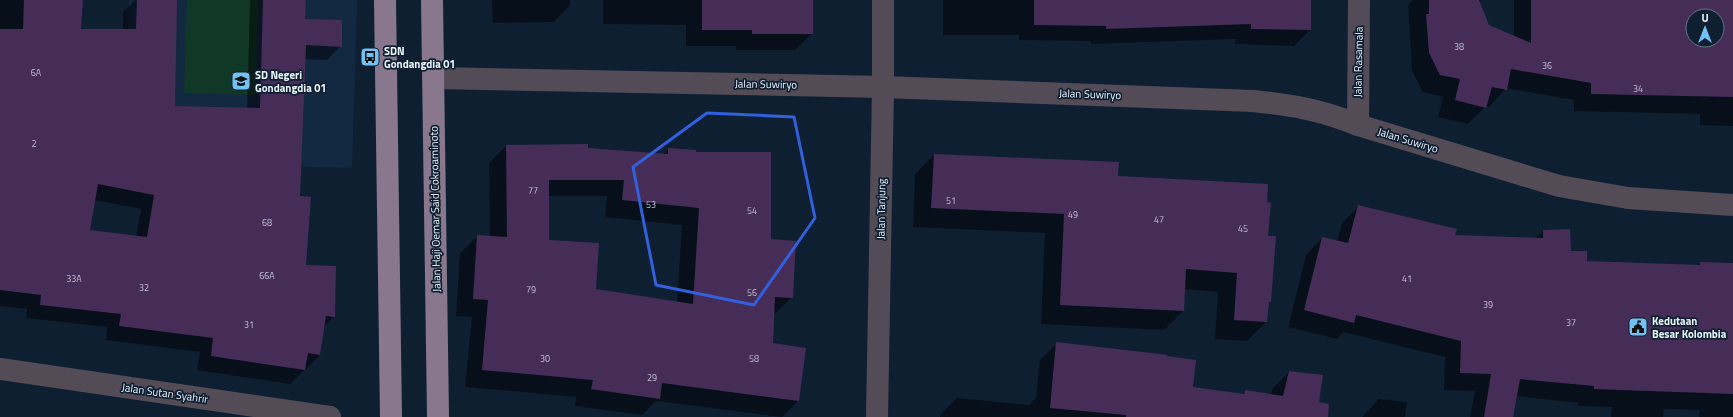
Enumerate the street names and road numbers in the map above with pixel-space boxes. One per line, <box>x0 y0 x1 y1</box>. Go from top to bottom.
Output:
street label: Jalan Rasamala <box>1349 26 1367 98</box>
street label: Jalan Suwiryo <box>735 75 798 93</box>
street label: Jalan Suwiryo <box>1058 85 1122 103</box>
street label: Jalan Suwiryo <box>1376 123 1440 157</box>
street label: Jalan Haji Oemar Said Cokroaminoto <box>426 126 444 292</box>
street label: Jalan Tanjung <box>872 178 890 240</box>
street label: Jalan Sutan Syahrir <box>121 379 209 407</box>

